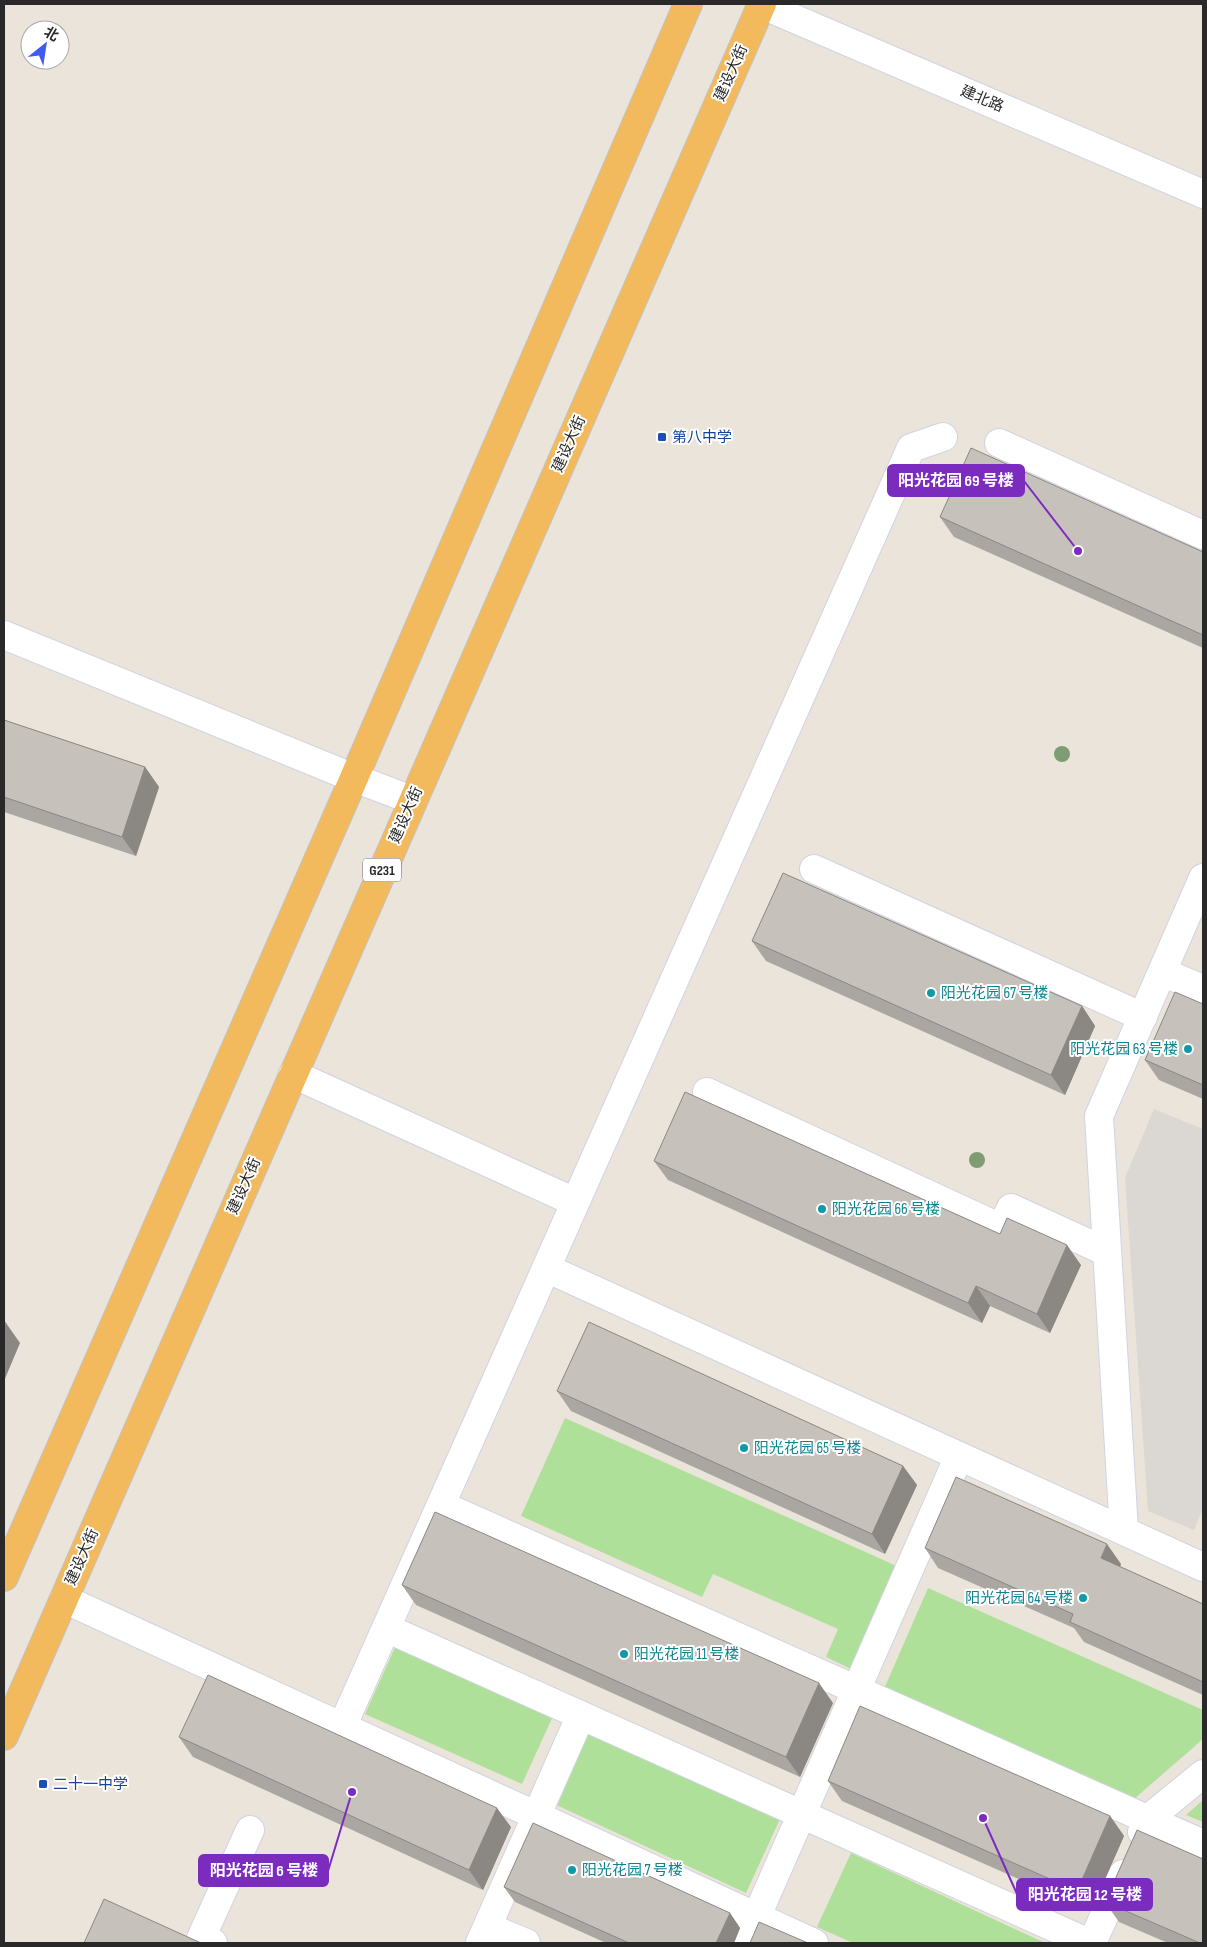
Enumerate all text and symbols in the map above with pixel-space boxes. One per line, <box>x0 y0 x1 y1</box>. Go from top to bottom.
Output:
north arrow <box>20 20 70 70</box>
text: 北 <box>41 23 62 45</box>
street label: 建设大街 <box>710 42 752 104</box>
street label: 建北路 <box>958 81 1006 117</box>
street label: 建设大街 <box>548 413 590 475</box>
place label: 第八中学 <box>672 428 732 447</box>
marker: 第八中学 <box>656 431 668 443</box>
callout: 阳光花园 69 号楼 <box>888 465 1024 496</box>
text: 阳光花园 69 号楼 <box>898 472 1014 491</box>
street label: 建设大街 <box>385 784 427 846</box>
road number: G231 <box>363 858 401 882</box>
place label: 阳光花园 67 号楼 <box>941 984 1048 1003</box>
marker: 阳光花园 67 号楼 <box>925 987 937 999</box>
place label: 阳光花园 63 号楼 <box>1070 1040 1178 1059</box>
marker: 阳光花园 63 号楼 <box>1182 1043 1194 1055</box>
street label: 建设大街 <box>223 1155 265 1217</box>
place label: 阳光花园 66 号楼 <box>832 1200 940 1219</box>
marker: 阳光花园 66 号楼 <box>816 1203 828 1215</box>
place label: 阳光花园 65 号楼 <box>754 1439 861 1458</box>
marker: 阳光花园 65 号楼 <box>738 1442 750 1454</box>
street label: 建设大街 <box>61 1526 103 1588</box>
place label: 阳光花园 64 号楼 <box>965 1589 1073 1608</box>
marker: 阳光花园 64 号楼 <box>1077 1592 1089 1604</box>
place label: 阳光花园 11 号楼 <box>634 1645 739 1664</box>
marker: 阳光花园 11 号楼 <box>618 1648 630 1660</box>
place label: 二十一中学 <box>53 1775 128 1794</box>
marker: 二十一中学 <box>37 1778 49 1790</box>
callout: 阳光花园 6 号楼 <box>199 1855 328 1886</box>
place label: 阳光花园 7 号楼 <box>582 1861 683 1880</box>
text: 阳光花园 6 号楼 <box>210 1862 318 1881</box>
marker: 阳光花园 7 号楼 <box>566 1864 578 1876</box>
callout: 阳光花园 12 号楼 <box>1017 1879 1152 1910</box>
text: 阳光花园 12 号楼 <box>1028 1886 1142 1905</box>

